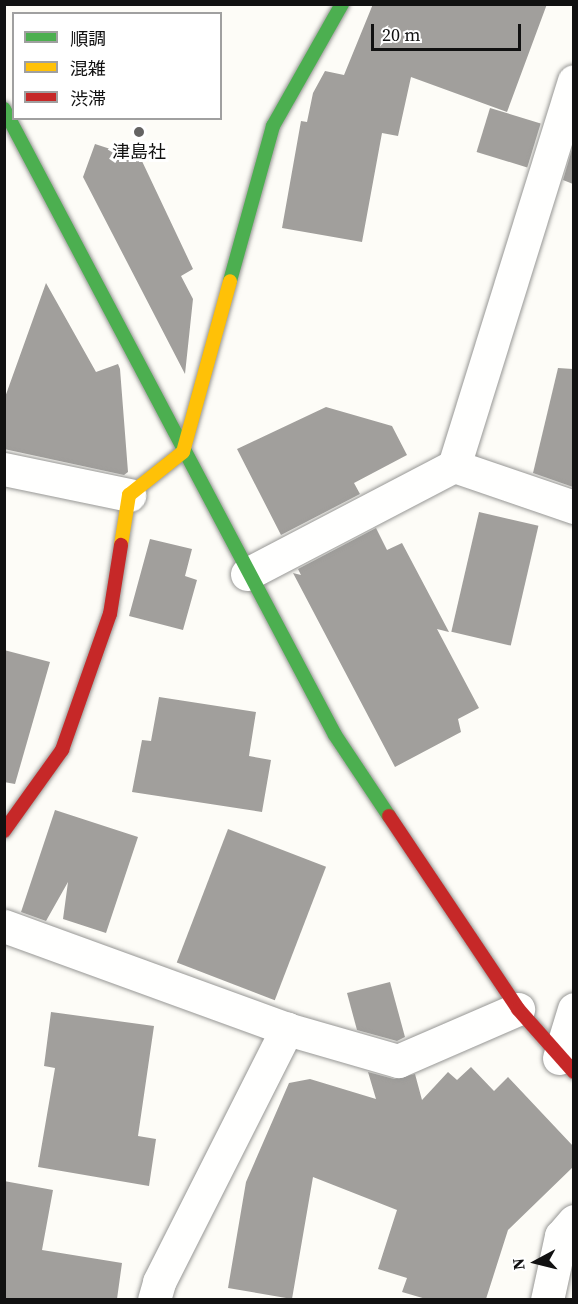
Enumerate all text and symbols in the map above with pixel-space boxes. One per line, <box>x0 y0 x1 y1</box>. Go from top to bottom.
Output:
legend <box>12 12 222 120</box>
scale bar <box>374 12 524 50</box>
text: 20 m <box>382 22 420 47</box>
text: 順調 <box>70 26 106 51</box>
text: 混雑 <box>70 56 106 81</box>
text: 渋滞 <box>70 86 106 111</box>
marker: 津島社 <box>132 125 146 139</box>
place label: 津島社 <box>112 141 166 163</box>
north arrow <box>506 1232 566 1292</box>
text: N <box>507 1257 530 1271</box>

